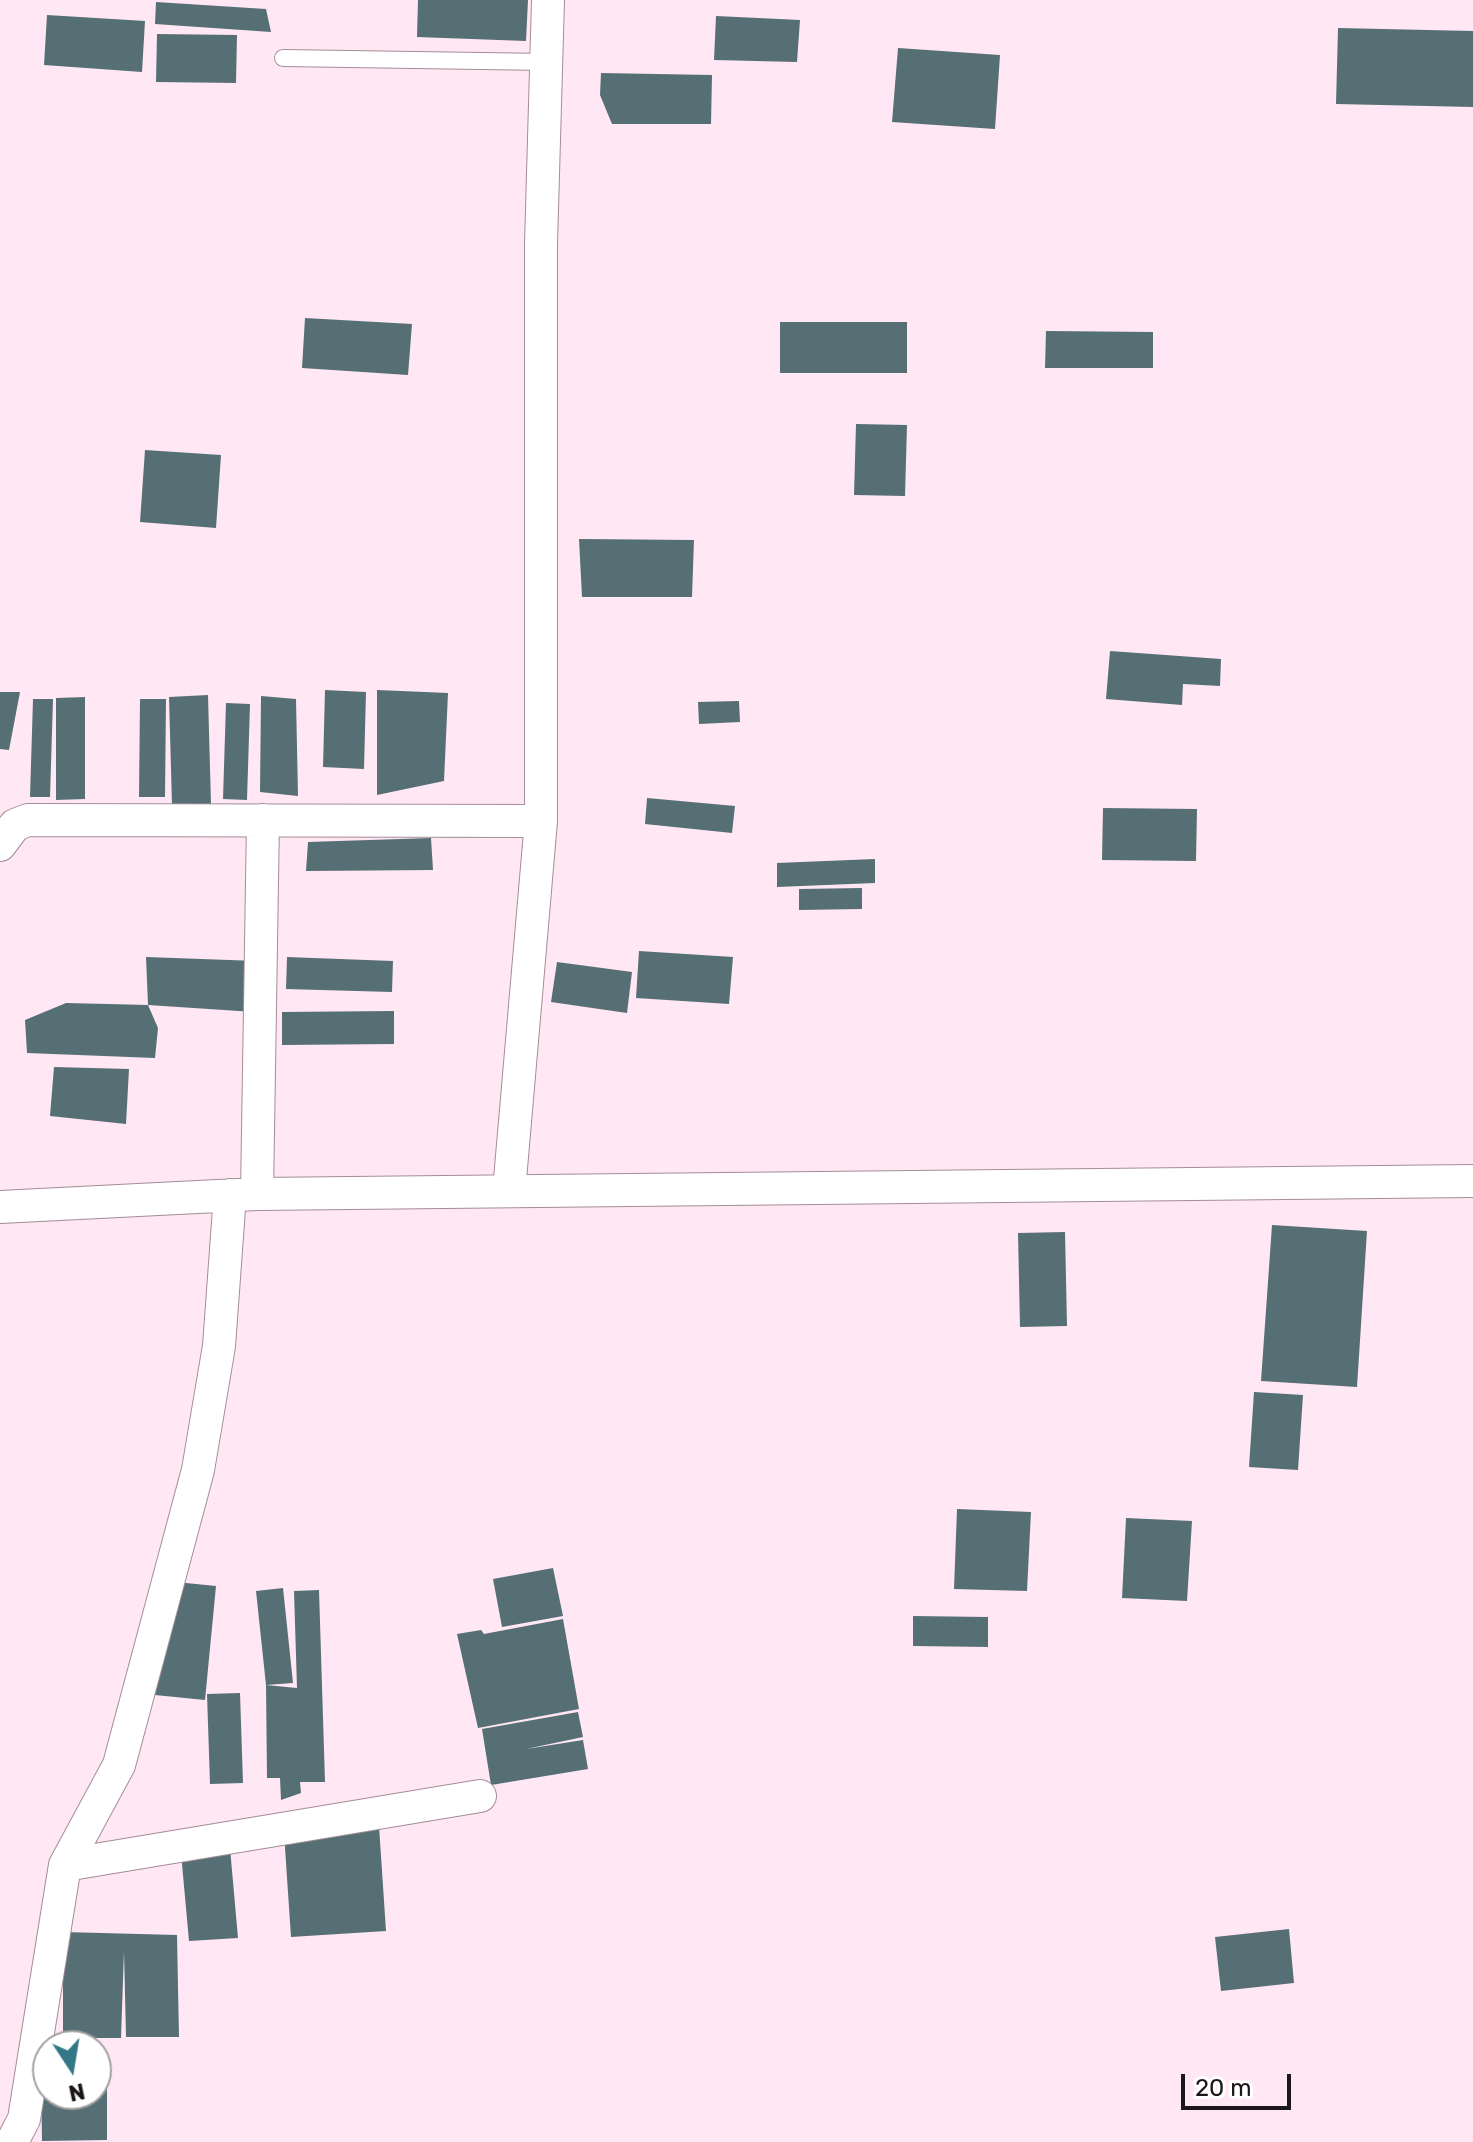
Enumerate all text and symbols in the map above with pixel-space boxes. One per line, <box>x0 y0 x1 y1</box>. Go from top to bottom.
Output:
north arrow <box>32 2030 112 2110</box>
scale bar <box>1185 2058 1295 2108</box>
text: 20 m <box>1195 2074 1252 2102</box>
text: N <box>66 2077 87 2107</box>

